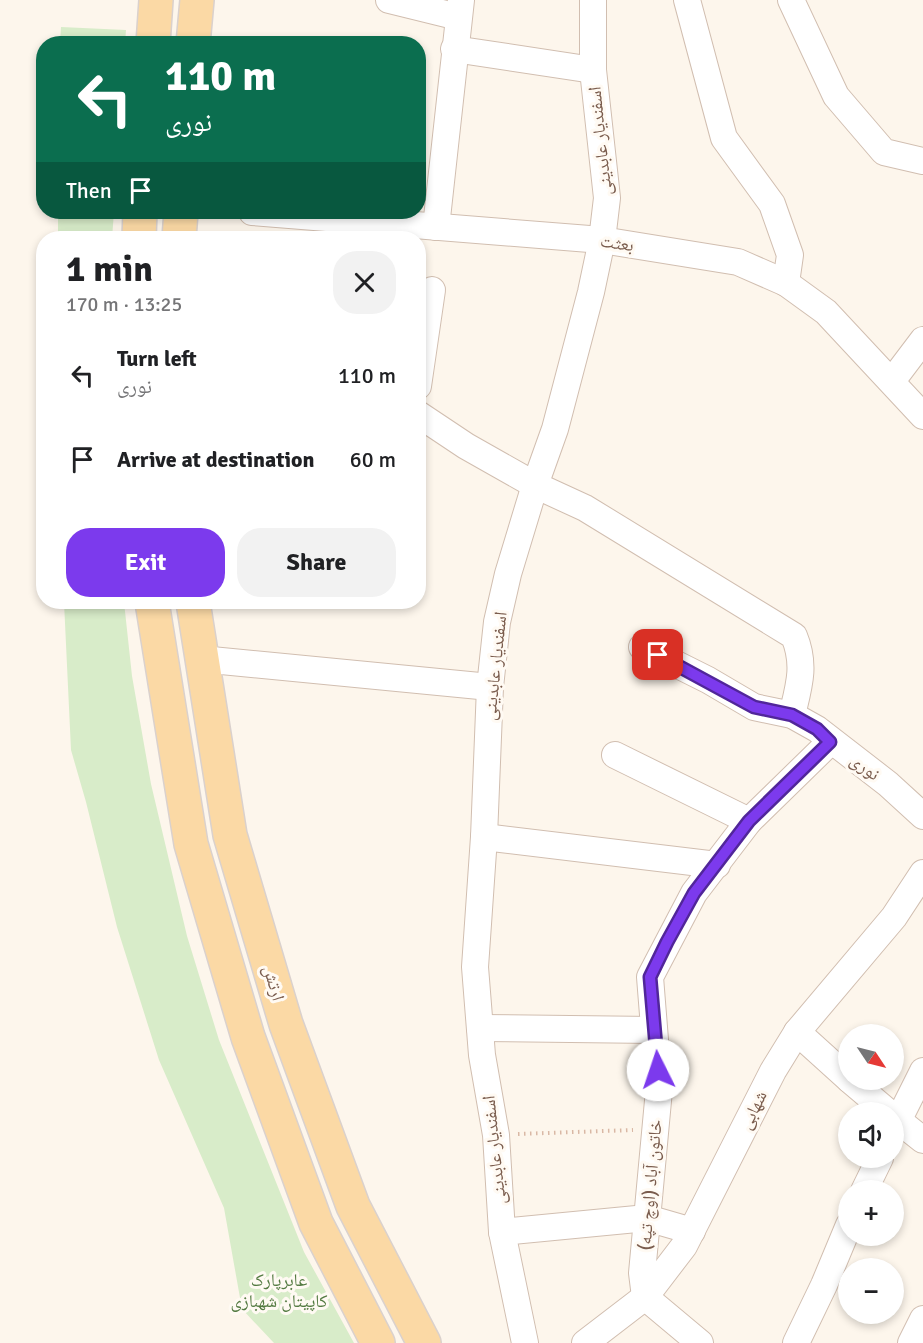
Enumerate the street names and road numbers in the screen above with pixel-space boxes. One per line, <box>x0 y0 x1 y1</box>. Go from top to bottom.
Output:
street label: اسفندیار عابدینی <box>583 85 617 197</box>
street label: بعثت <box>599 230 635 256</box>
street label: اسفندیار عابدینی <box>478 610 512 722</box>
street label: نوری <box>846 749 884 785</box>
street label: ارتش <box>259 963 289 1003</box>
street label: شهابی <box>734 1087 772 1133</box>
street label: اسفندیار عابدینی <box>477 1094 511 1206</box>
street label: خاتون آباد (اوچ تپه) <box>633 1119 668 1251</box>

